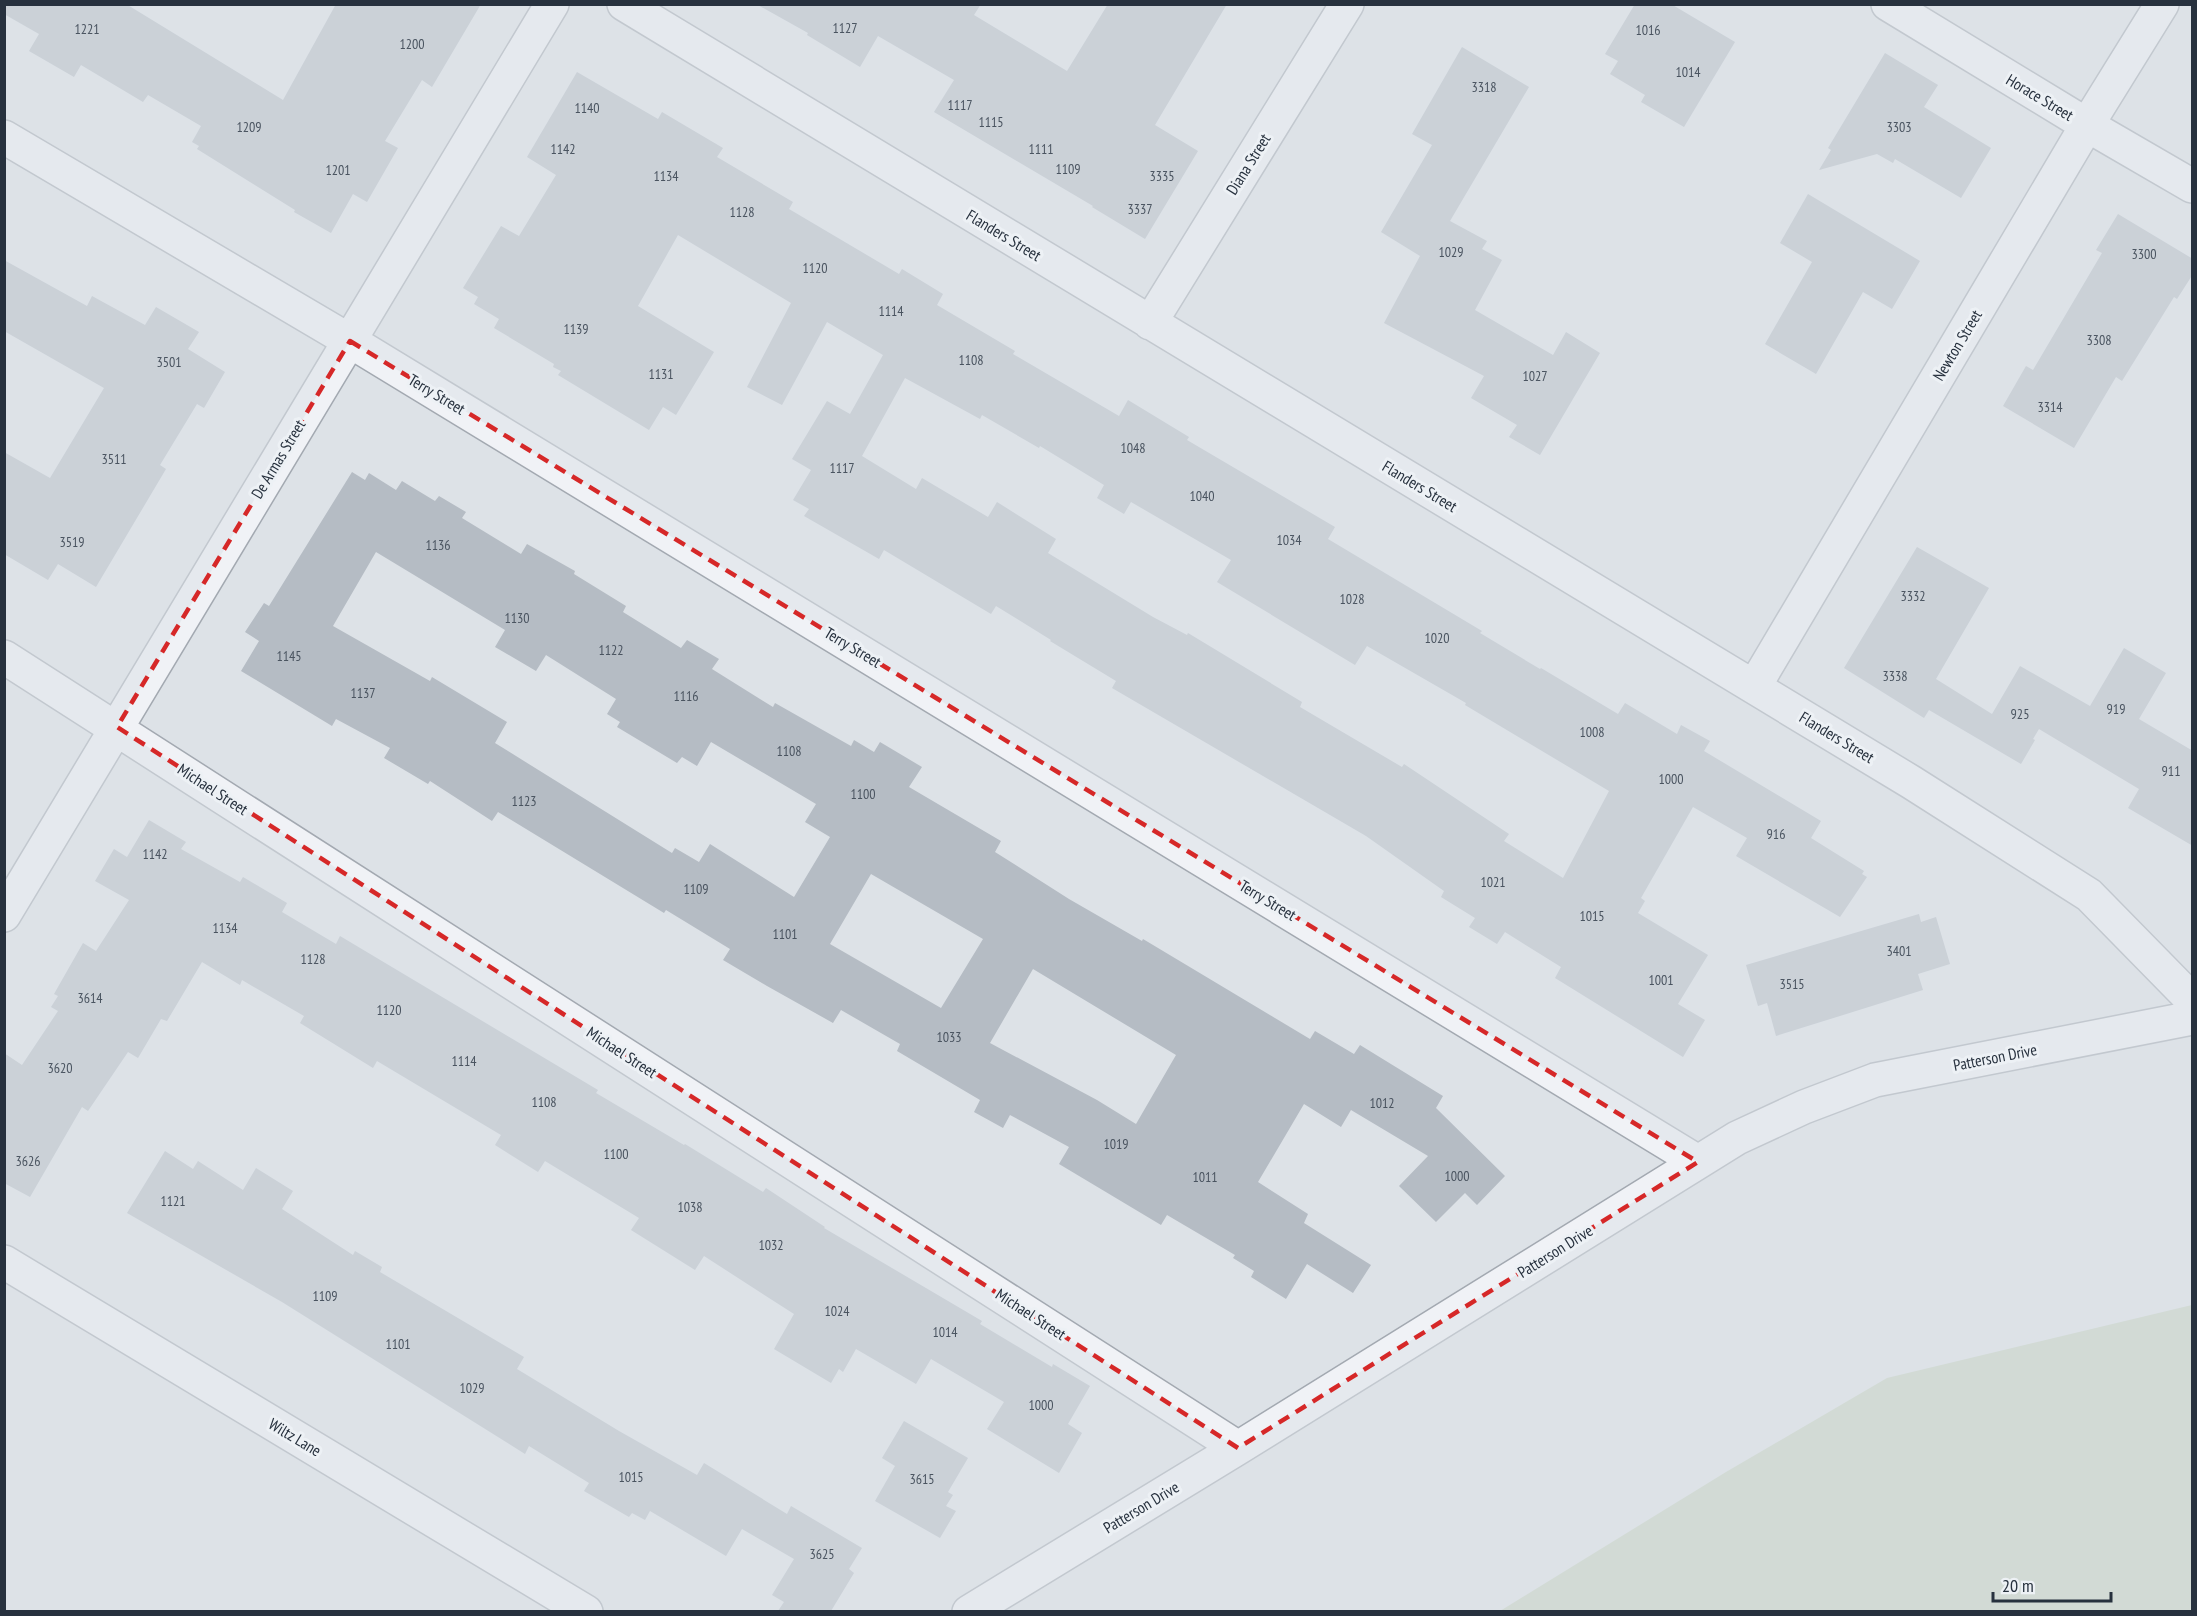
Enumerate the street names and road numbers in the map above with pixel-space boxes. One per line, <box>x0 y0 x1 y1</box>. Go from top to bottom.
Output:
street label: Horace Street <box>2003 69 2078 125</box>
street label: Diana Street <box>1221 129 1275 198</box>
street label: Flanders Street <box>963 205 1045 265</box>
street label: Newton Street <box>1928 305 1986 384</box>
street label: Terry Street <box>405 369 470 419</box>
street label: De Armas Street <box>247 415 310 502</box>
street label: Flanders Street <box>1379 456 1461 516</box>
street label: Terry Street <box>821 622 886 672</box>
street label: Flanders Street <box>1796 707 1878 767</box>
street label: Michael Street <box>174 759 252 819</box>
street label: Terry Street <box>1236 875 1301 925</box>
street label: Michael Street <box>583 1022 661 1082</box>
street label: Patterson Drive <box>1952 1039 2038 1075</box>
street label: Patterson Drive <box>1514 1220 1596 1282</box>
street label: Michael Street <box>992 1284 1070 1344</box>
street label: Wiltz Lane <box>265 1414 325 1460</box>
street label: Patterson Drive <box>1100 1477 1182 1537</box>

